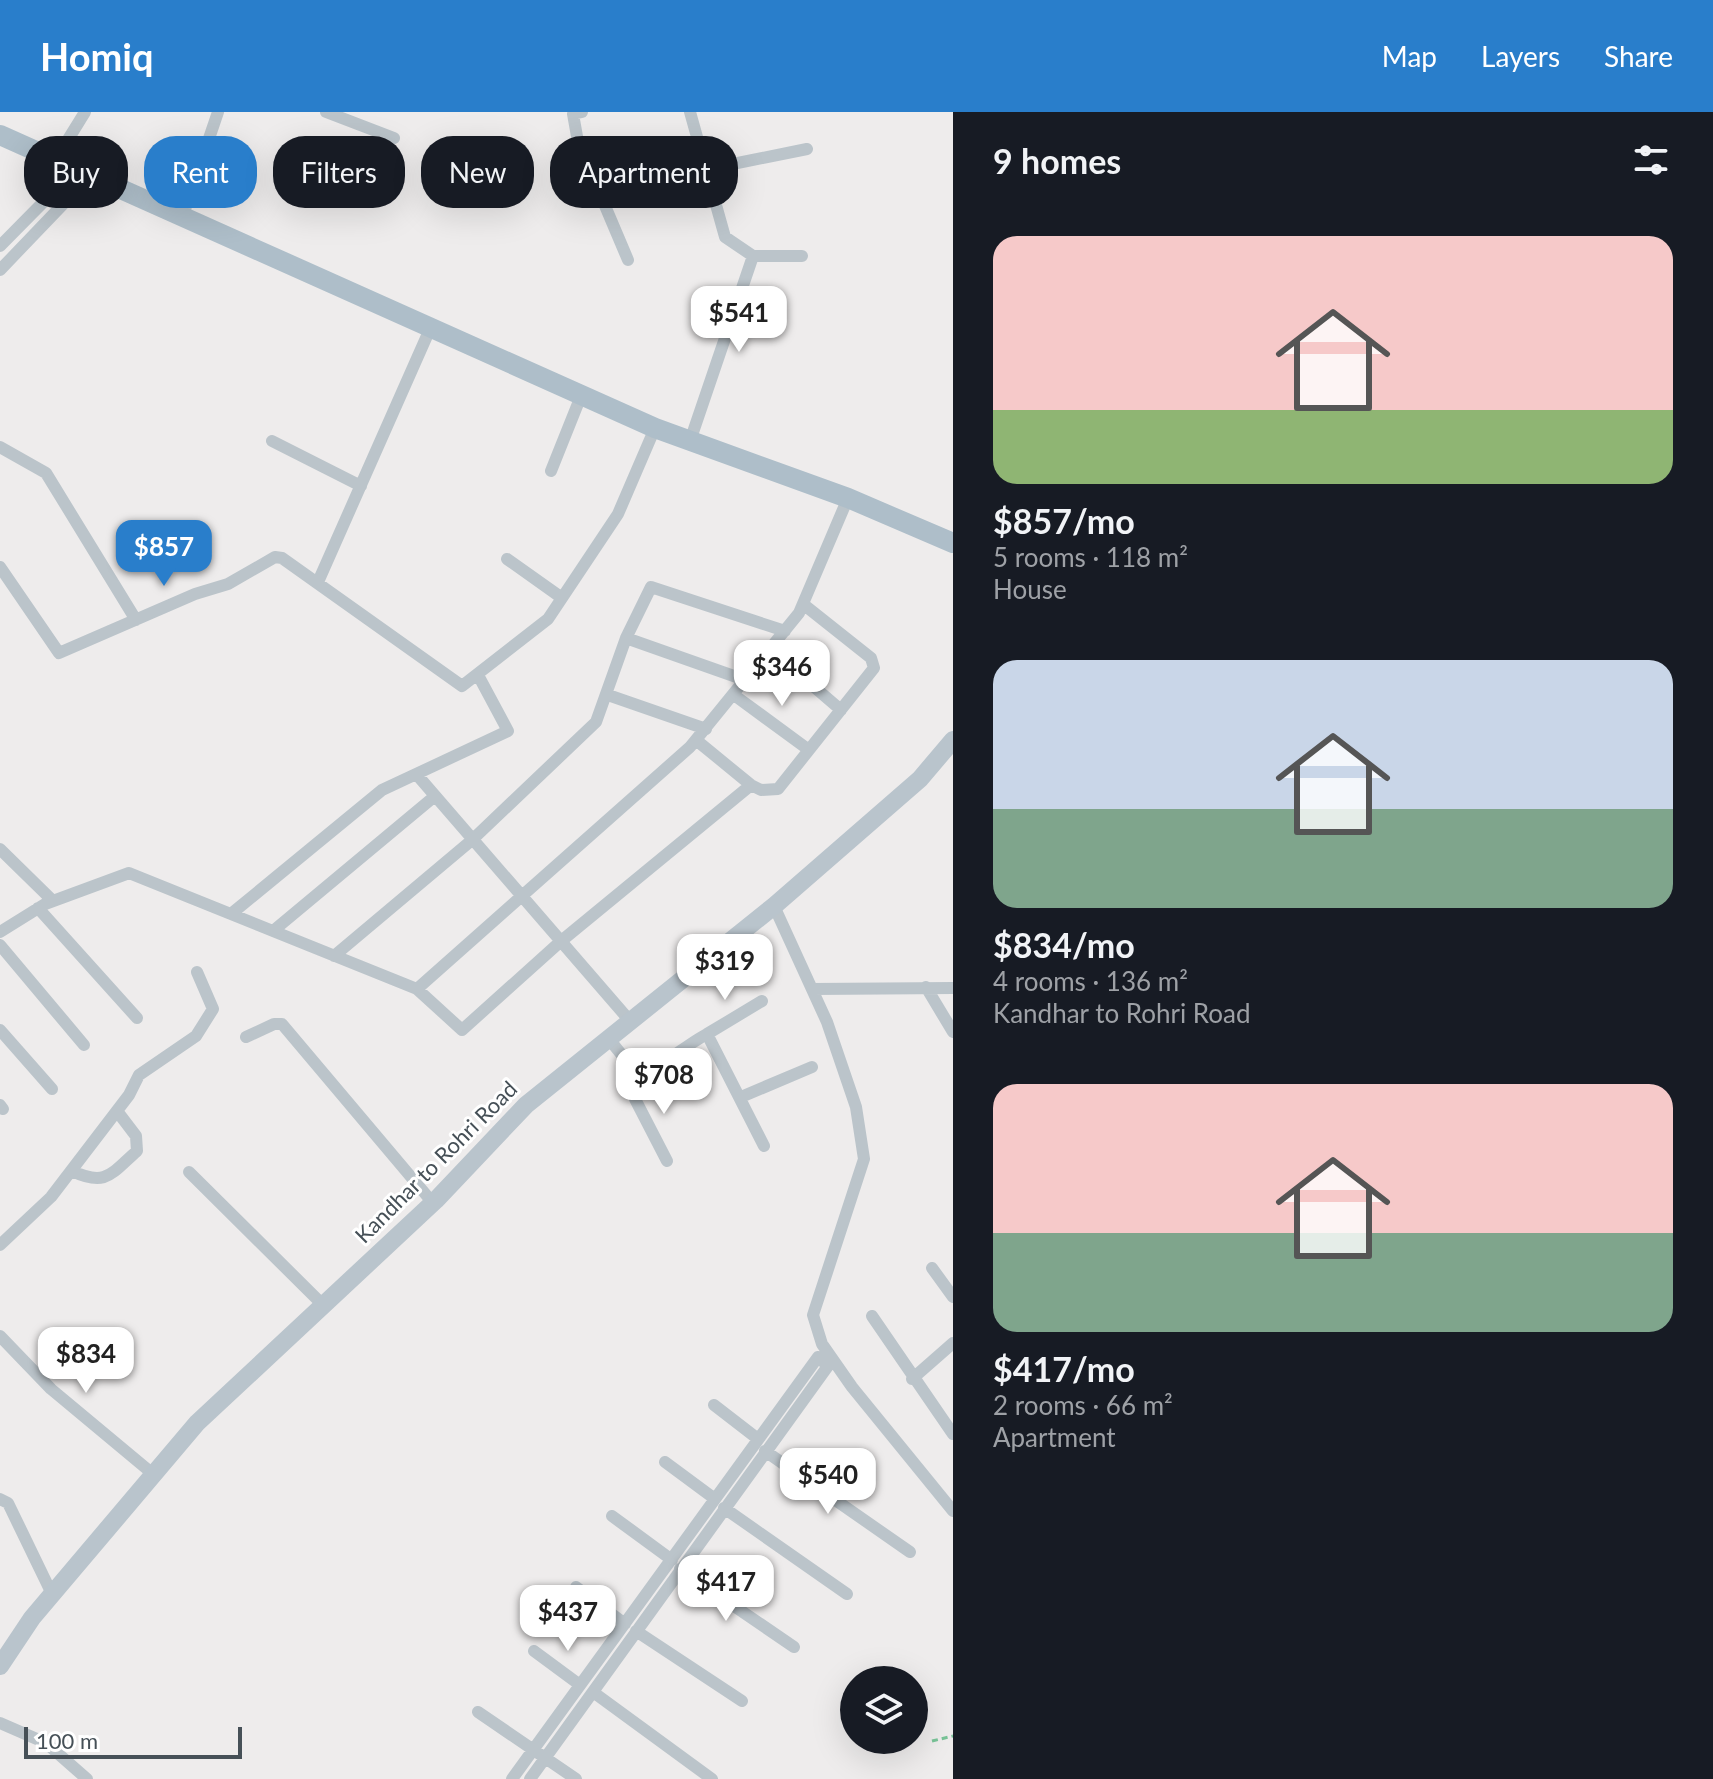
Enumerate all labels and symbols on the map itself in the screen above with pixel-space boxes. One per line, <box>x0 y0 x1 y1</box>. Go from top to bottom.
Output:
pin: $541 <box>692 286 786 354</box>
pin: $857 <box>117 520 211 588</box>
pin: $346 <box>735 640 829 708</box>
pin: $319 <box>678 934 772 1002</box>
pin: $708 <box>617 1048 711 1116</box>
street label: Kandhar to Rohri Road <box>349 1075 522 1248</box>
pin: $834 <box>39 1327 133 1395</box>
pin: $540 <box>781 1448 875 1516</box>
pin: $417 <box>679 1555 773 1623</box>
pin: $437 <box>521 1585 615 1653</box>
scale bar <box>24 1723 242 1759</box>

